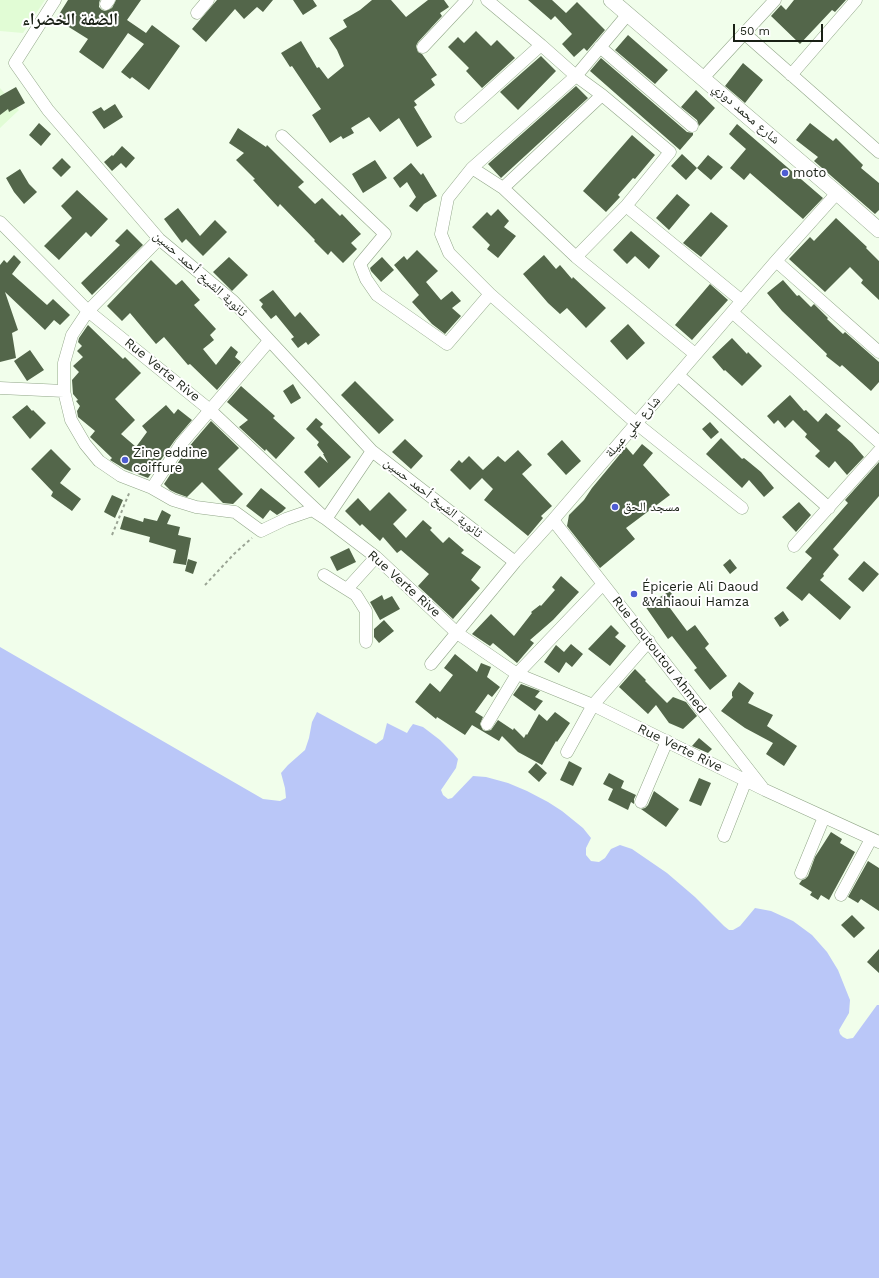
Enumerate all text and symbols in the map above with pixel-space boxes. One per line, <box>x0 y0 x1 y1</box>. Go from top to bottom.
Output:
district label: الضفة الخضراء <box>22 10 118 30</box>
scale bar <box>735 16 825 42</box>
text: 50 m <box>740 24 770 38</box>
street label: شارع محمد دوزي <box>709 80 783 148</box>
place label: moto <box>793 165 826 181</box>
marker: moto <box>780 168 790 178</box>
street label: ثانوية الشيخ أحمد حسين <box>150 228 250 320</box>
street label: Rue Verte Rive <box>121 335 203 405</box>
street label: شارع علي عبيلة <box>602 393 664 461</box>
place label: Zine eddine coiffure <box>133 445 207 476</box>
marker: Zine eddine coiffure <box>120 455 130 465</box>
street label: ثانوية الشيخ أحمد حسين <box>381 455 485 541</box>
place label: مسجد الحق <box>623 499 680 515</box>
marker: مسجد الحق <box>610 502 620 512</box>
street label: Rue Verte Rive <box>364 547 444 621</box>
place label: Épicerie Ali Daoud &Yahiaoui Hamza <box>642 579 759 610</box>
marker: Épicerie Ali Daoud &Yahiaoui Hamza <box>629 589 639 599</box>
street label: Rue boutoutou Ahmed <box>609 593 709 717</box>
street label: Rue Verte Rive <box>635 721 725 775</box>

